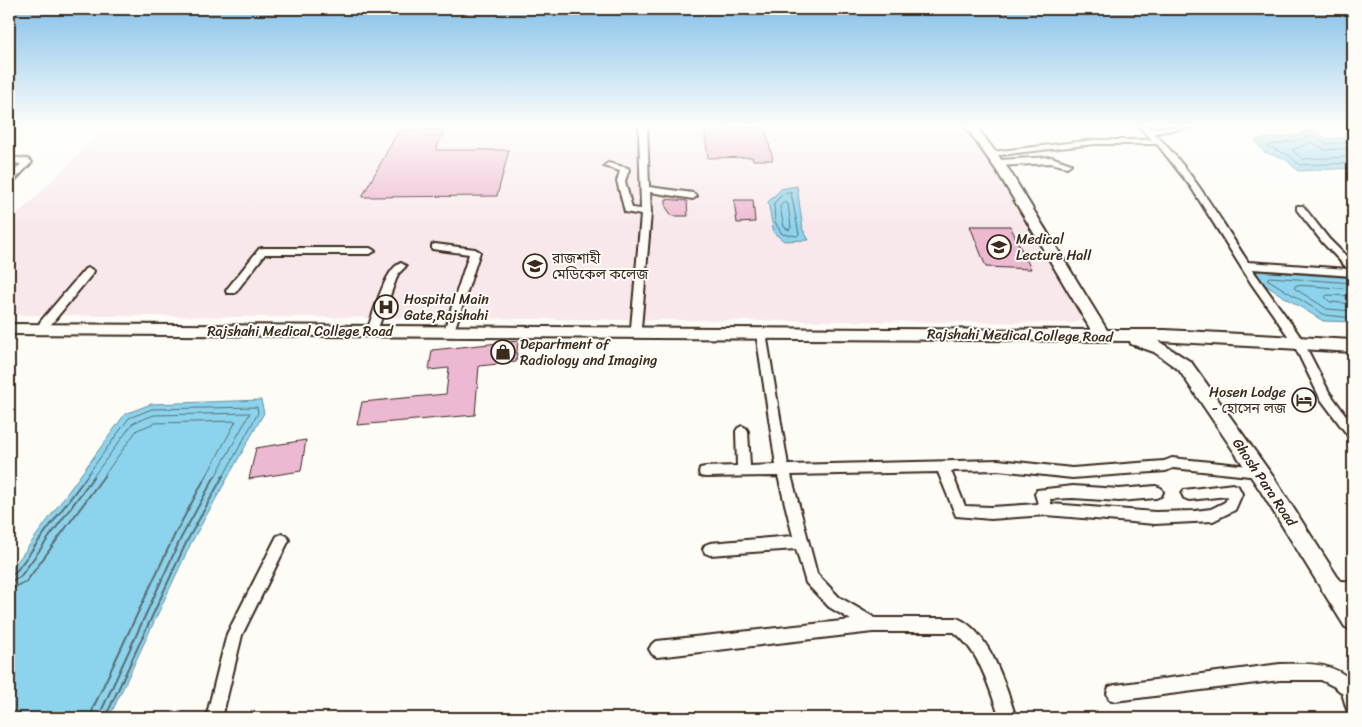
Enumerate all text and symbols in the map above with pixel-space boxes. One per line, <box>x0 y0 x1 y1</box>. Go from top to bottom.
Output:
place label: Medical Lecture Hall <box>1016 227 1092 268</box>
school or university icon: Medical Lecture Hall <box>986 234 1012 260</box>
place label: রাজশাহী মেডিকেল কলেজ <box>551 246 649 287</box>
school or university icon: রাজশাহী মেডিকেল কলেজ <box>522 253 548 279</box>
place label: Hospital Main Gate,Rajshahi <box>404 287 489 328</box>
hospital icon: Hospital Main Gate,Rajshahi <box>373 294 399 320</box>
street label: Rajshahi Medical College Road <box>207 319 394 344</box>
street label: Rajshahi Medical College Road <box>927 321 1115 350</box>
place label: Department of Radiology and Imaging <box>520 332 657 373</box>
shop icon: Department of Radiology and Imaging <box>490 339 516 365</box>
place label: Hosen Lodge - হোসেন লজ <box>1209 380 1287 421</box>
hotel icon: Hosen Lodge - হোসেন লজ <box>1291 387 1317 413</box>
street label: Ghosh Para Road <box>1226 433 1304 533</box>

